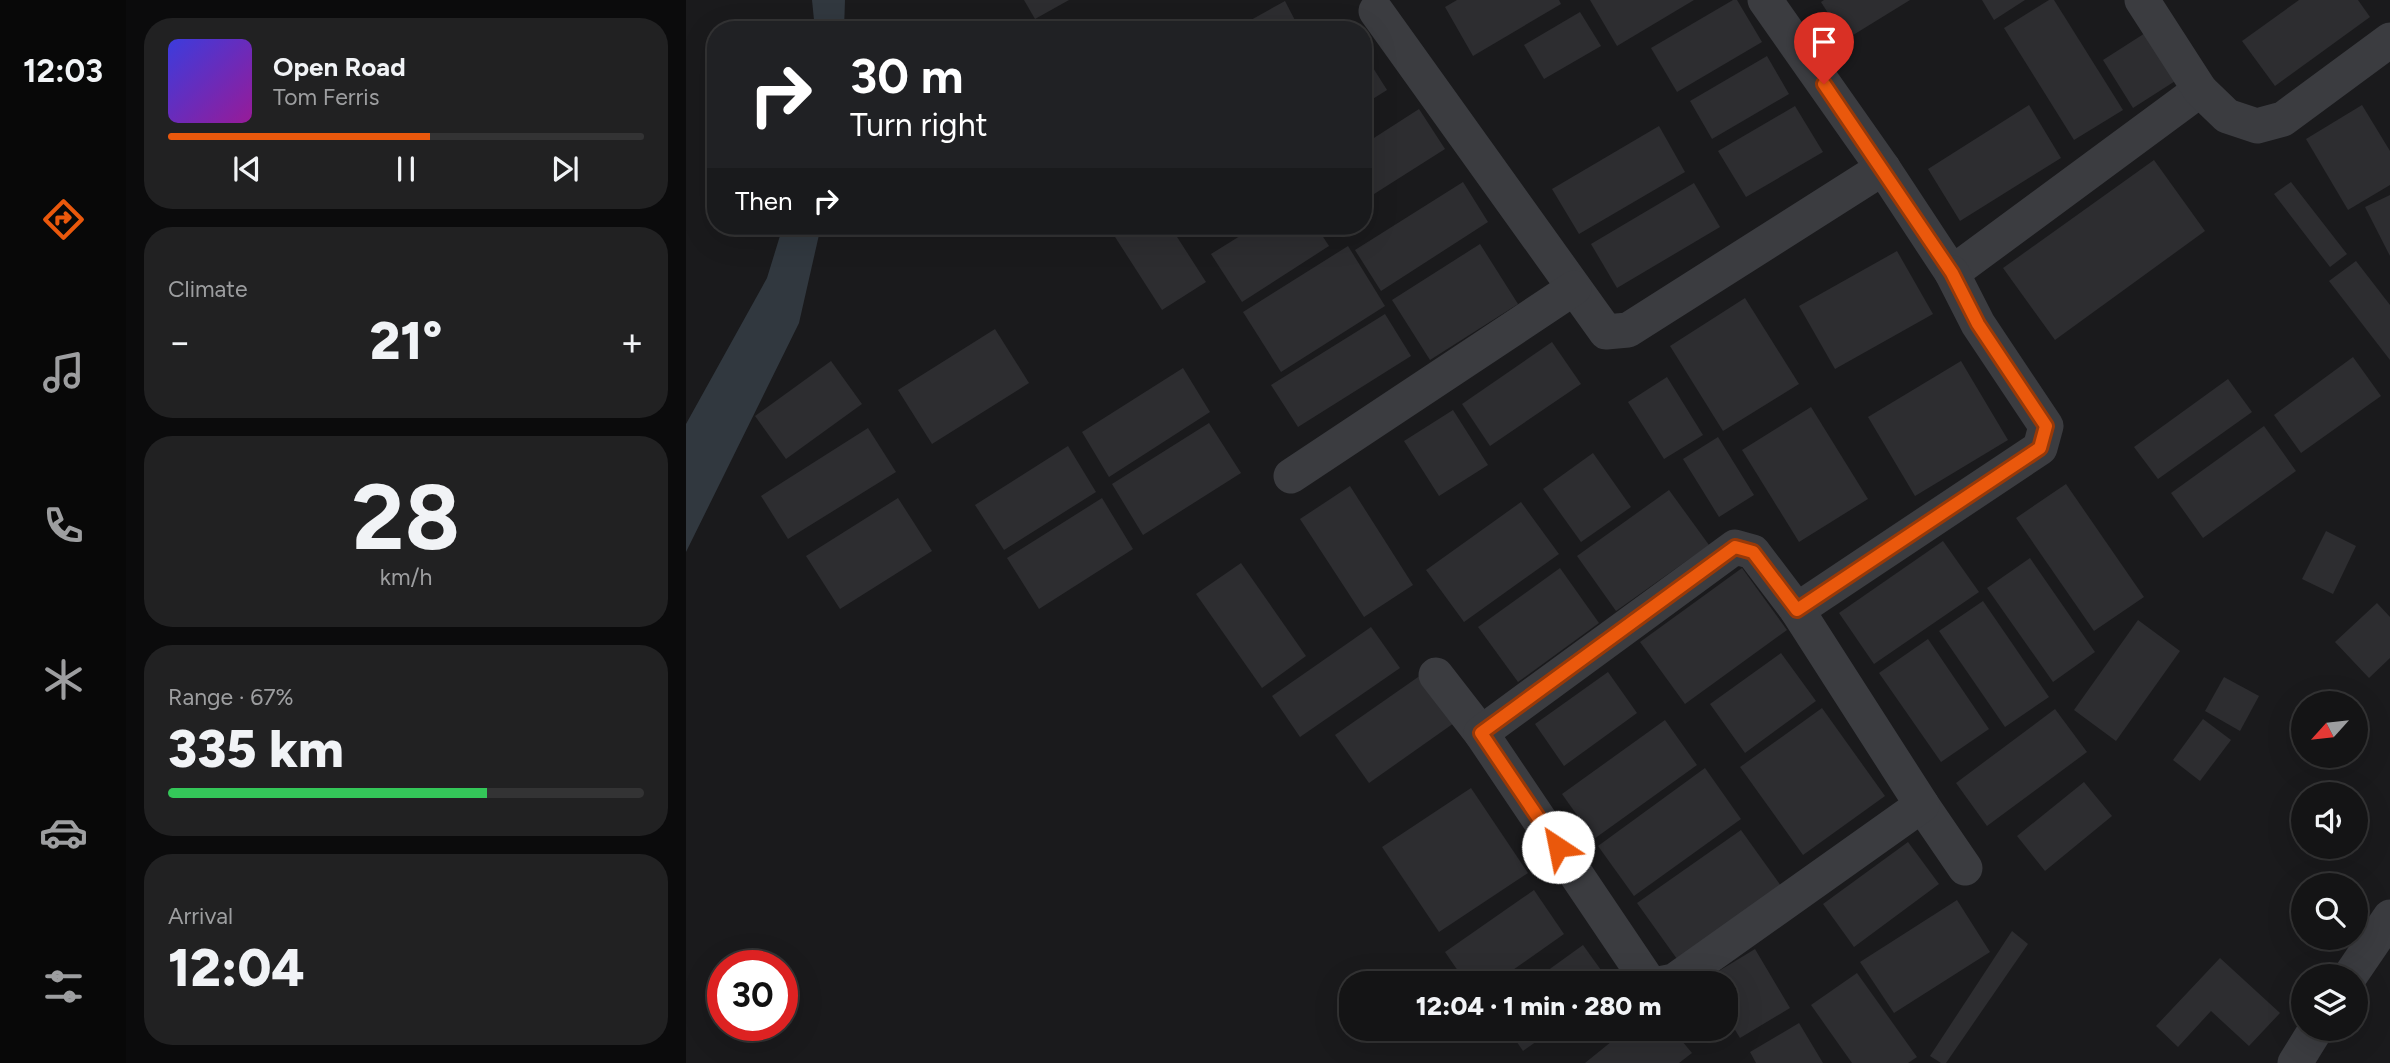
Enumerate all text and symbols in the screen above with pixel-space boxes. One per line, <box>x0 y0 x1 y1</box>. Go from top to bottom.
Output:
pin <box>1794 12.0 1854 84</box>
icon: arrive <box>1805 23 1843 61</box>
text: 30 m <box>850 46 963 105</box>
icon: right <box>735 49 826 140</box>
text: Open Road <box>273 51 406 83</box>
text: 12:03 <box>23 52 103 90</box>
text: Tom Ferris <box>273 83 379 111</box>
text: Turn right <box>850 106 988 144</box>
icon: previous <box>228 150 266 188</box>
icon: pause <box>387 150 425 188</box>
icon: next <box>546 150 584 188</box>
icon: right <box>807 182 845 220</box>
text: Then <box>735 185 793 217</box>
icon: directions <box>39 195 88 244</box>
text: Climate <box>168 275 247 303</box>
text: 21° <box>370 310 442 372</box>
text: − <box>168 319 192 365</box>
text: + <box>620 319 644 365</box>
icon: music <box>39 348 88 397</box>
text: 28 <box>352 463 460 572</box>
icon: phone <box>39 501 88 550</box>
text: km/h <box>380 563 432 591</box>
icon: climate <box>39 655 88 704</box>
text: Range · 67% <box>168 683 294 711</box>
north arrow <box>2291 691 2368 768</box>
map controls <box>2291 691 2368 1041</box>
text: 335 km <box>168 718 344 780</box>
button: sound <box>2291 782 2368 859</box>
icon: car <box>39 808 88 857</box>
position arrow <box>1521 810 1595 884</box>
button: search <box>2291 873 2368 950</box>
text: Arrival <box>168 902 233 930</box>
text: 12:04 <box>168 937 305 999</box>
speed limit sign: 30 <box>707 950 798 1041</box>
icon: filters <box>39 962 88 1011</box>
button: layers <box>2291 964 2368 1041</box>
text: 12:04 · 1 min · 280 m <box>1416 990 1661 1022</box>

